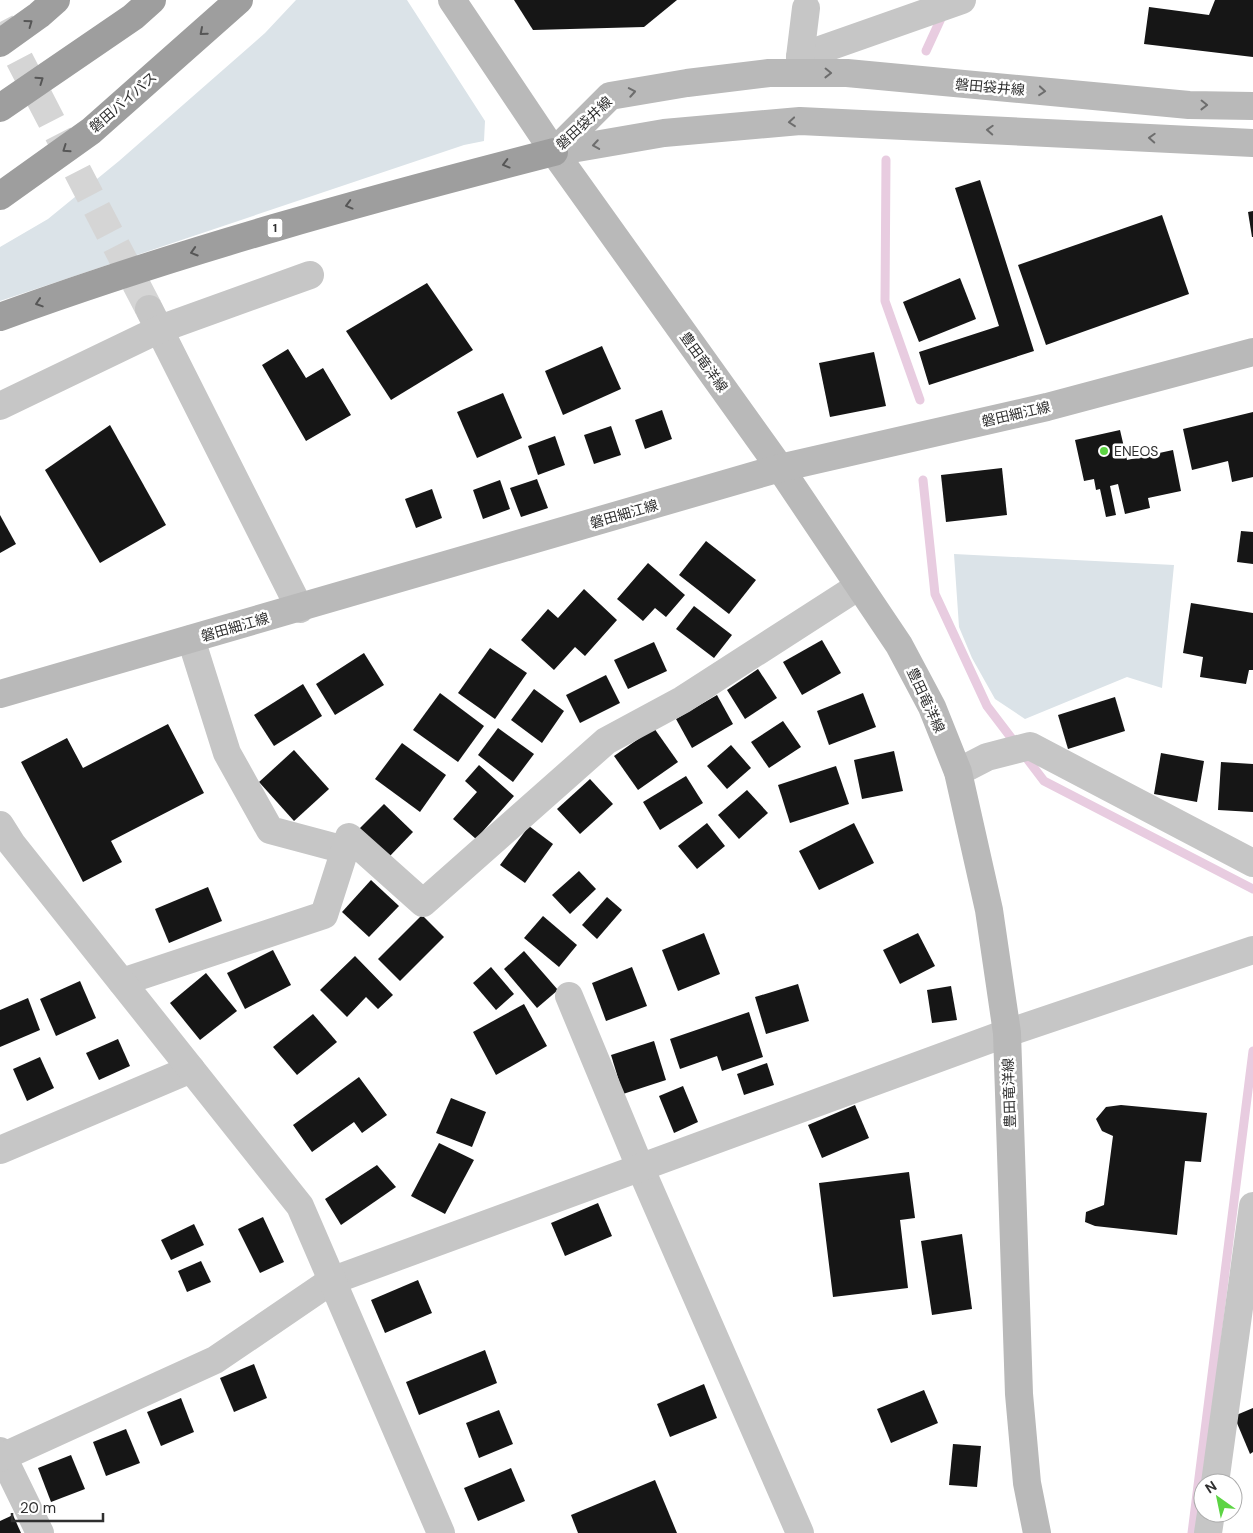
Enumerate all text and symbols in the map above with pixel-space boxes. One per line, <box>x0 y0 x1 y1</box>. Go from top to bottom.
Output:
one-way arrow <box>23 20 33 29</box>
one-way arrow <box>200 26 209 35</box>
street label: 磐田バイパス <box>85 68 161 136</box>
one-way arrow <box>824 68 832 78</box>
street label: 磐田袋井線 <box>954 75 1026 99</box>
one-way arrow <box>34 77 44 86</box>
one-way arrow <box>1038 85 1046 96</box>
one-way arrow <box>627 88 636 98</box>
street label: 磐田袋井線 <box>552 93 616 153</box>
one-way arrow <box>1200 100 1208 110</box>
one-way arrow <box>788 116 796 127</box>
one-way arrow <box>985 125 993 136</box>
one-way arrow <box>1148 133 1156 144</box>
one-way arrow <box>592 139 601 149</box>
one-way arrow <box>62 143 72 152</box>
one-way arrow <box>502 158 511 169</box>
one-way arrow <box>346 200 354 210</box>
road number: 1 <box>268 218 282 238</box>
one-way arrow <box>190 247 198 257</box>
one-way arrow <box>36 297 44 307</box>
street label: 豊田竜洋線 <box>676 328 732 396</box>
street label: 磐田細江線 <box>980 397 1052 431</box>
place label: ENEOS <box>1114 442 1158 460</box>
marker: ENEOS <box>1098 445 1110 457</box>
street label: 磐田細江線 <box>588 496 660 532</box>
street label: 磐田細江線 <box>199 609 271 645</box>
street label: 豊田竜洋線 <box>903 664 949 736</box>
street label: 豊田竜洋線 <box>999 1058 1019 1128</box>
north arrow <box>1193 1473 1243 1523</box>
text: N <box>1202 1477 1220 1497</box>
scale bar <box>12 1490 104 1522</box>
text: 20 m <box>20 1498 56 1518</box>

